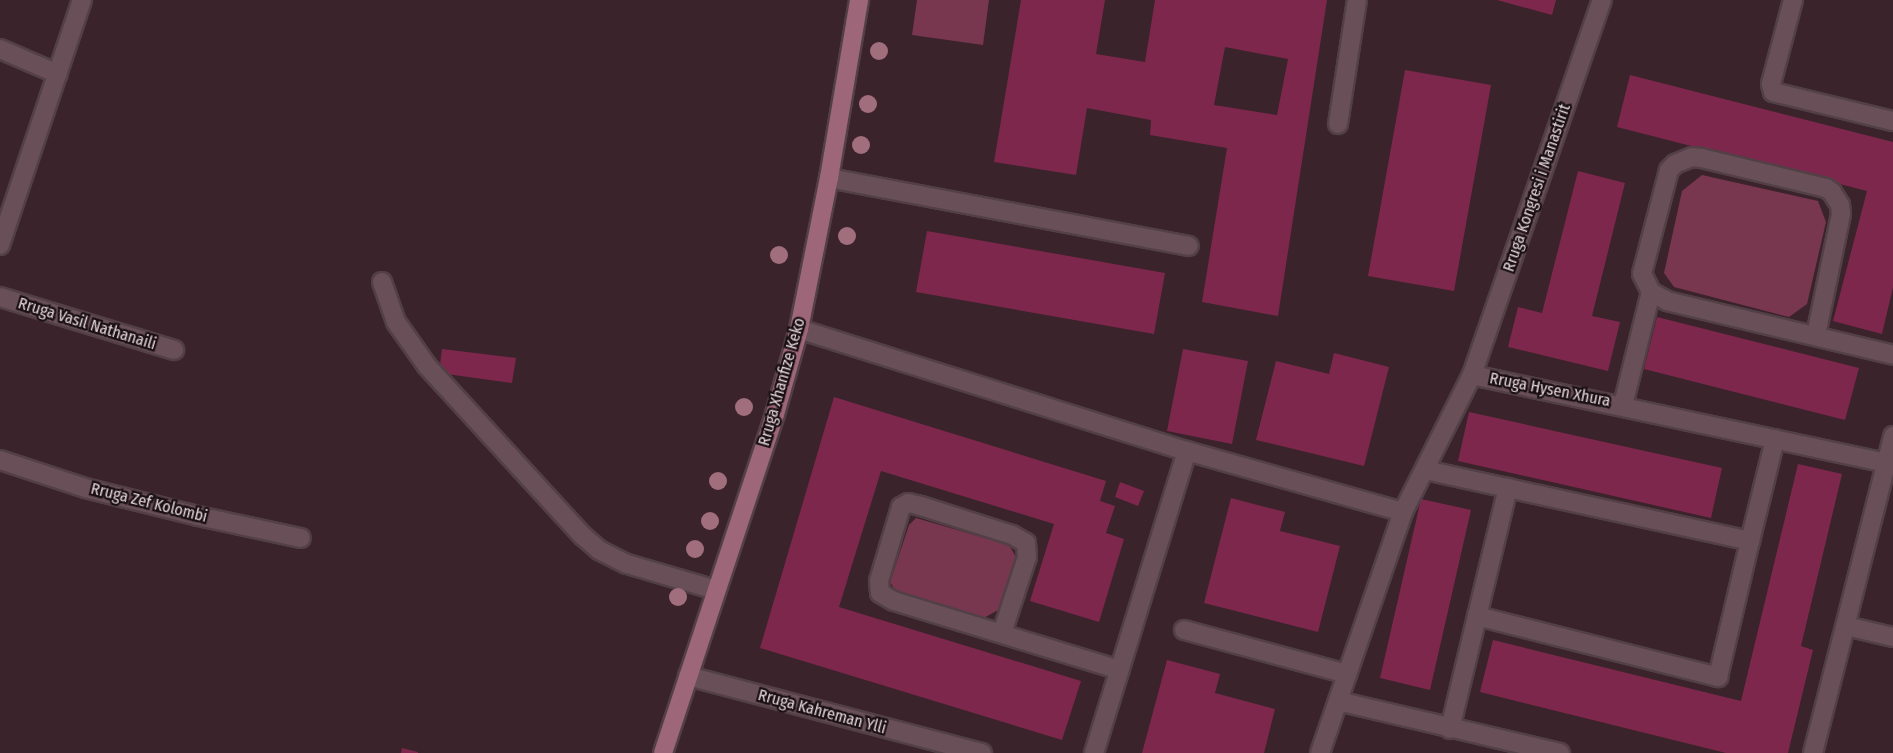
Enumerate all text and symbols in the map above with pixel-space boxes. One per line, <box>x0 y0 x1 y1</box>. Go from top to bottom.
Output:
street label: Rruga Kongresi i Manastirit <box>1499 102 1575 274</box>
street label: Rruga Vasil Nathanaili <box>16 294 158 354</box>
street label: Rruga Xhanfize Keko <box>755 316 809 448</box>
street label: Rruga Hysen Xhura <box>1488 369 1612 411</box>
street label: Rruga Zef Kolombi <box>89 479 209 527</box>
street label: Rruga Kahreman Ylli <box>756 686 888 738</box>

